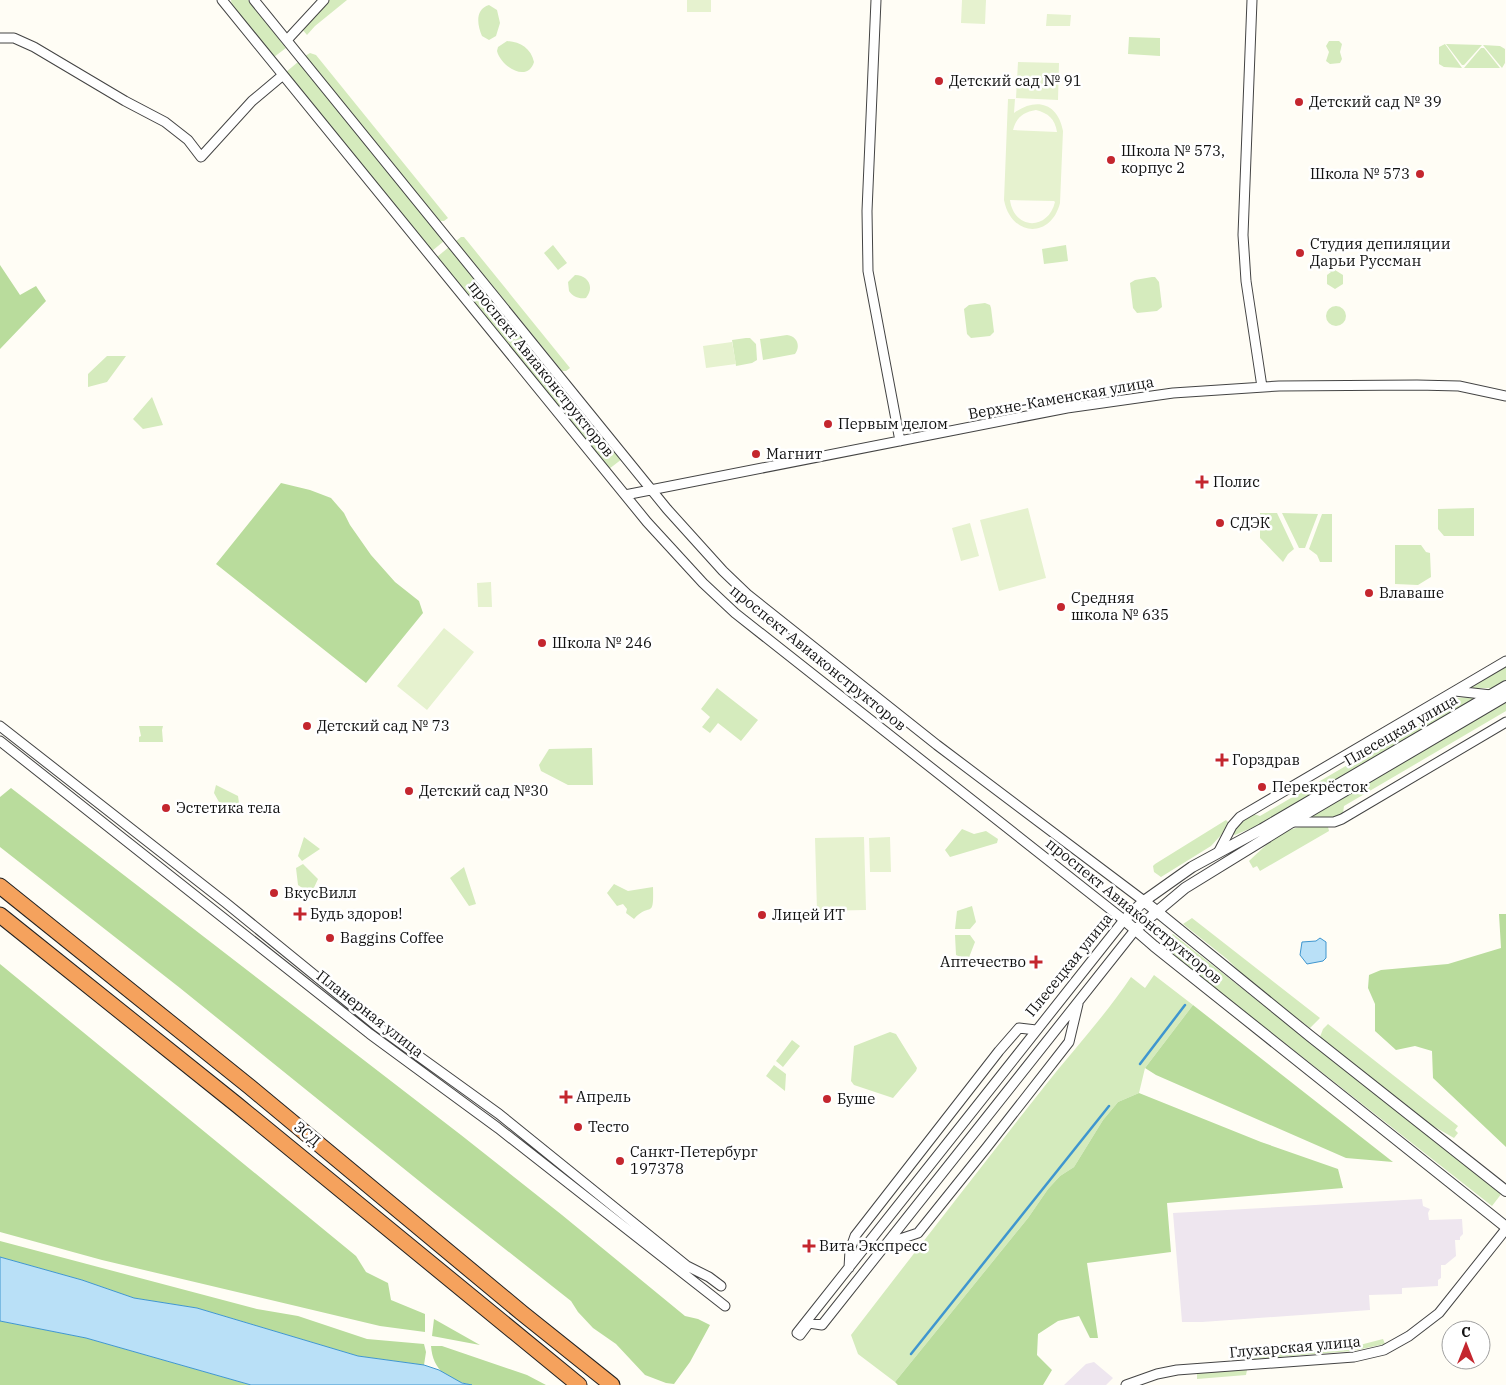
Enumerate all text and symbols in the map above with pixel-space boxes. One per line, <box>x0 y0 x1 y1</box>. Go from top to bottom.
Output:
place label: Детский сад № 91 <box>949 71 1082 90</box>
marker: Детский сад № 91 <box>933 75 945 87</box>
place label: Детский сад № 39 <box>1309 92 1442 111</box>
marker: Детский сад № 39 <box>1293 96 1305 108</box>
place label: Школа № 573, корпус 2 <box>1121 141 1225 177</box>
marker: Школа № 573, корпус 2 <box>1105 154 1117 166</box>
place label: Школа № 573 <box>1310 164 1410 183</box>
marker: Школа № 573 <box>1414 168 1426 180</box>
place label: Студия депиляции Дарьи Руссман <box>1310 234 1451 270</box>
marker: Студия депиляции Дарьи Руссман <box>1294 247 1306 259</box>
street label: проспект Авиаконструкторов <box>464 277 618 461</box>
street label: Верхне-Каменская улица <box>967 372 1155 423</box>
place label: Первым делом <box>838 414 948 433</box>
marker: Первым делом <box>822 418 834 430</box>
place label: Магнит <box>766 444 822 463</box>
marker: Магнит <box>750 448 762 460</box>
place label: Полис <box>1213 472 1260 491</box>
marker: Полис <box>1195 475 1209 489</box>
place label: СДЭК <box>1230 513 1271 532</box>
marker: СДЭК <box>1214 517 1226 529</box>
street label: проспект Авиаконструкторов <box>726 581 910 735</box>
place label: Влаваше <box>1379 583 1444 602</box>
marker: Влаваше <box>1363 587 1375 599</box>
place label: Средняя школа № 635 <box>1071 588 1169 624</box>
marker: Средняя школа № 635 <box>1055 601 1067 613</box>
place label: Школа № 246 <box>552 633 652 652</box>
marker: Школа № 246 <box>536 637 548 649</box>
street label: Плесецкая улица <box>1341 689 1461 770</box>
place label: Детский сад № 73 <box>317 716 450 735</box>
marker: Детский сад № 73 <box>301 720 313 732</box>
place label: Горздрав <box>1232 750 1300 769</box>
marker: Горздрав <box>1216 754 1228 766</box>
place label: Перекрёсток <box>1272 777 1368 796</box>
place label: Детский сад №30 <box>419 781 548 800</box>
marker: Перекрёсток <box>1256 781 1268 793</box>
marker: Детский сад №30 <box>403 785 415 797</box>
place label: Эстетика тела <box>176 798 281 817</box>
marker: Эстетика тела <box>160 802 172 814</box>
street label: проспект Авиаконструкторов <box>1042 834 1226 988</box>
place label: ВкусВилл <box>284 883 357 902</box>
marker: ВкусВилл <box>268 887 280 899</box>
place label: Будь здоров! <box>310 904 403 923</box>
place label: Лицей ИТ <box>772 905 845 924</box>
marker: Будь здоров! <box>294 908 306 920</box>
marker: Лицей ИТ <box>756 909 768 921</box>
street label: Плесецкая улица <box>1021 909 1116 1020</box>
place label: Baggins Coffee <box>340 928 444 947</box>
marker: Baggins Coffee <box>324 932 336 944</box>
place label: Аптечество <box>940 952 1026 971</box>
marker: Аптечество <box>1030 956 1042 968</box>
street label: Планерная улица <box>313 966 428 1061</box>
place label: Апрель <box>576 1087 631 1106</box>
place label: Буше <box>837 1089 875 1108</box>
marker: Апрель <box>560 1091 572 1103</box>
marker: Буше <box>821 1093 833 1105</box>
street label: ЗСД <box>290 1117 325 1150</box>
place label: Тесто <box>588 1117 629 1136</box>
marker: Тесто <box>572 1121 584 1133</box>
place label: Санкт-Петербург 197378 <box>630 1142 758 1178</box>
marker: Санкт-Петербург 197378 <box>614 1155 626 1167</box>
place label: Вита Экспресс <box>819 1236 927 1255</box>
marker: Вита Экспресс <box>803 1240 815 1252</box>
north arrow <box>1441 1320 1491 1370</box>
text: С <box>1461 1323 1471 1341</box>
street label: Глухарская улица <box>1229 1331 1361 1362</box>

